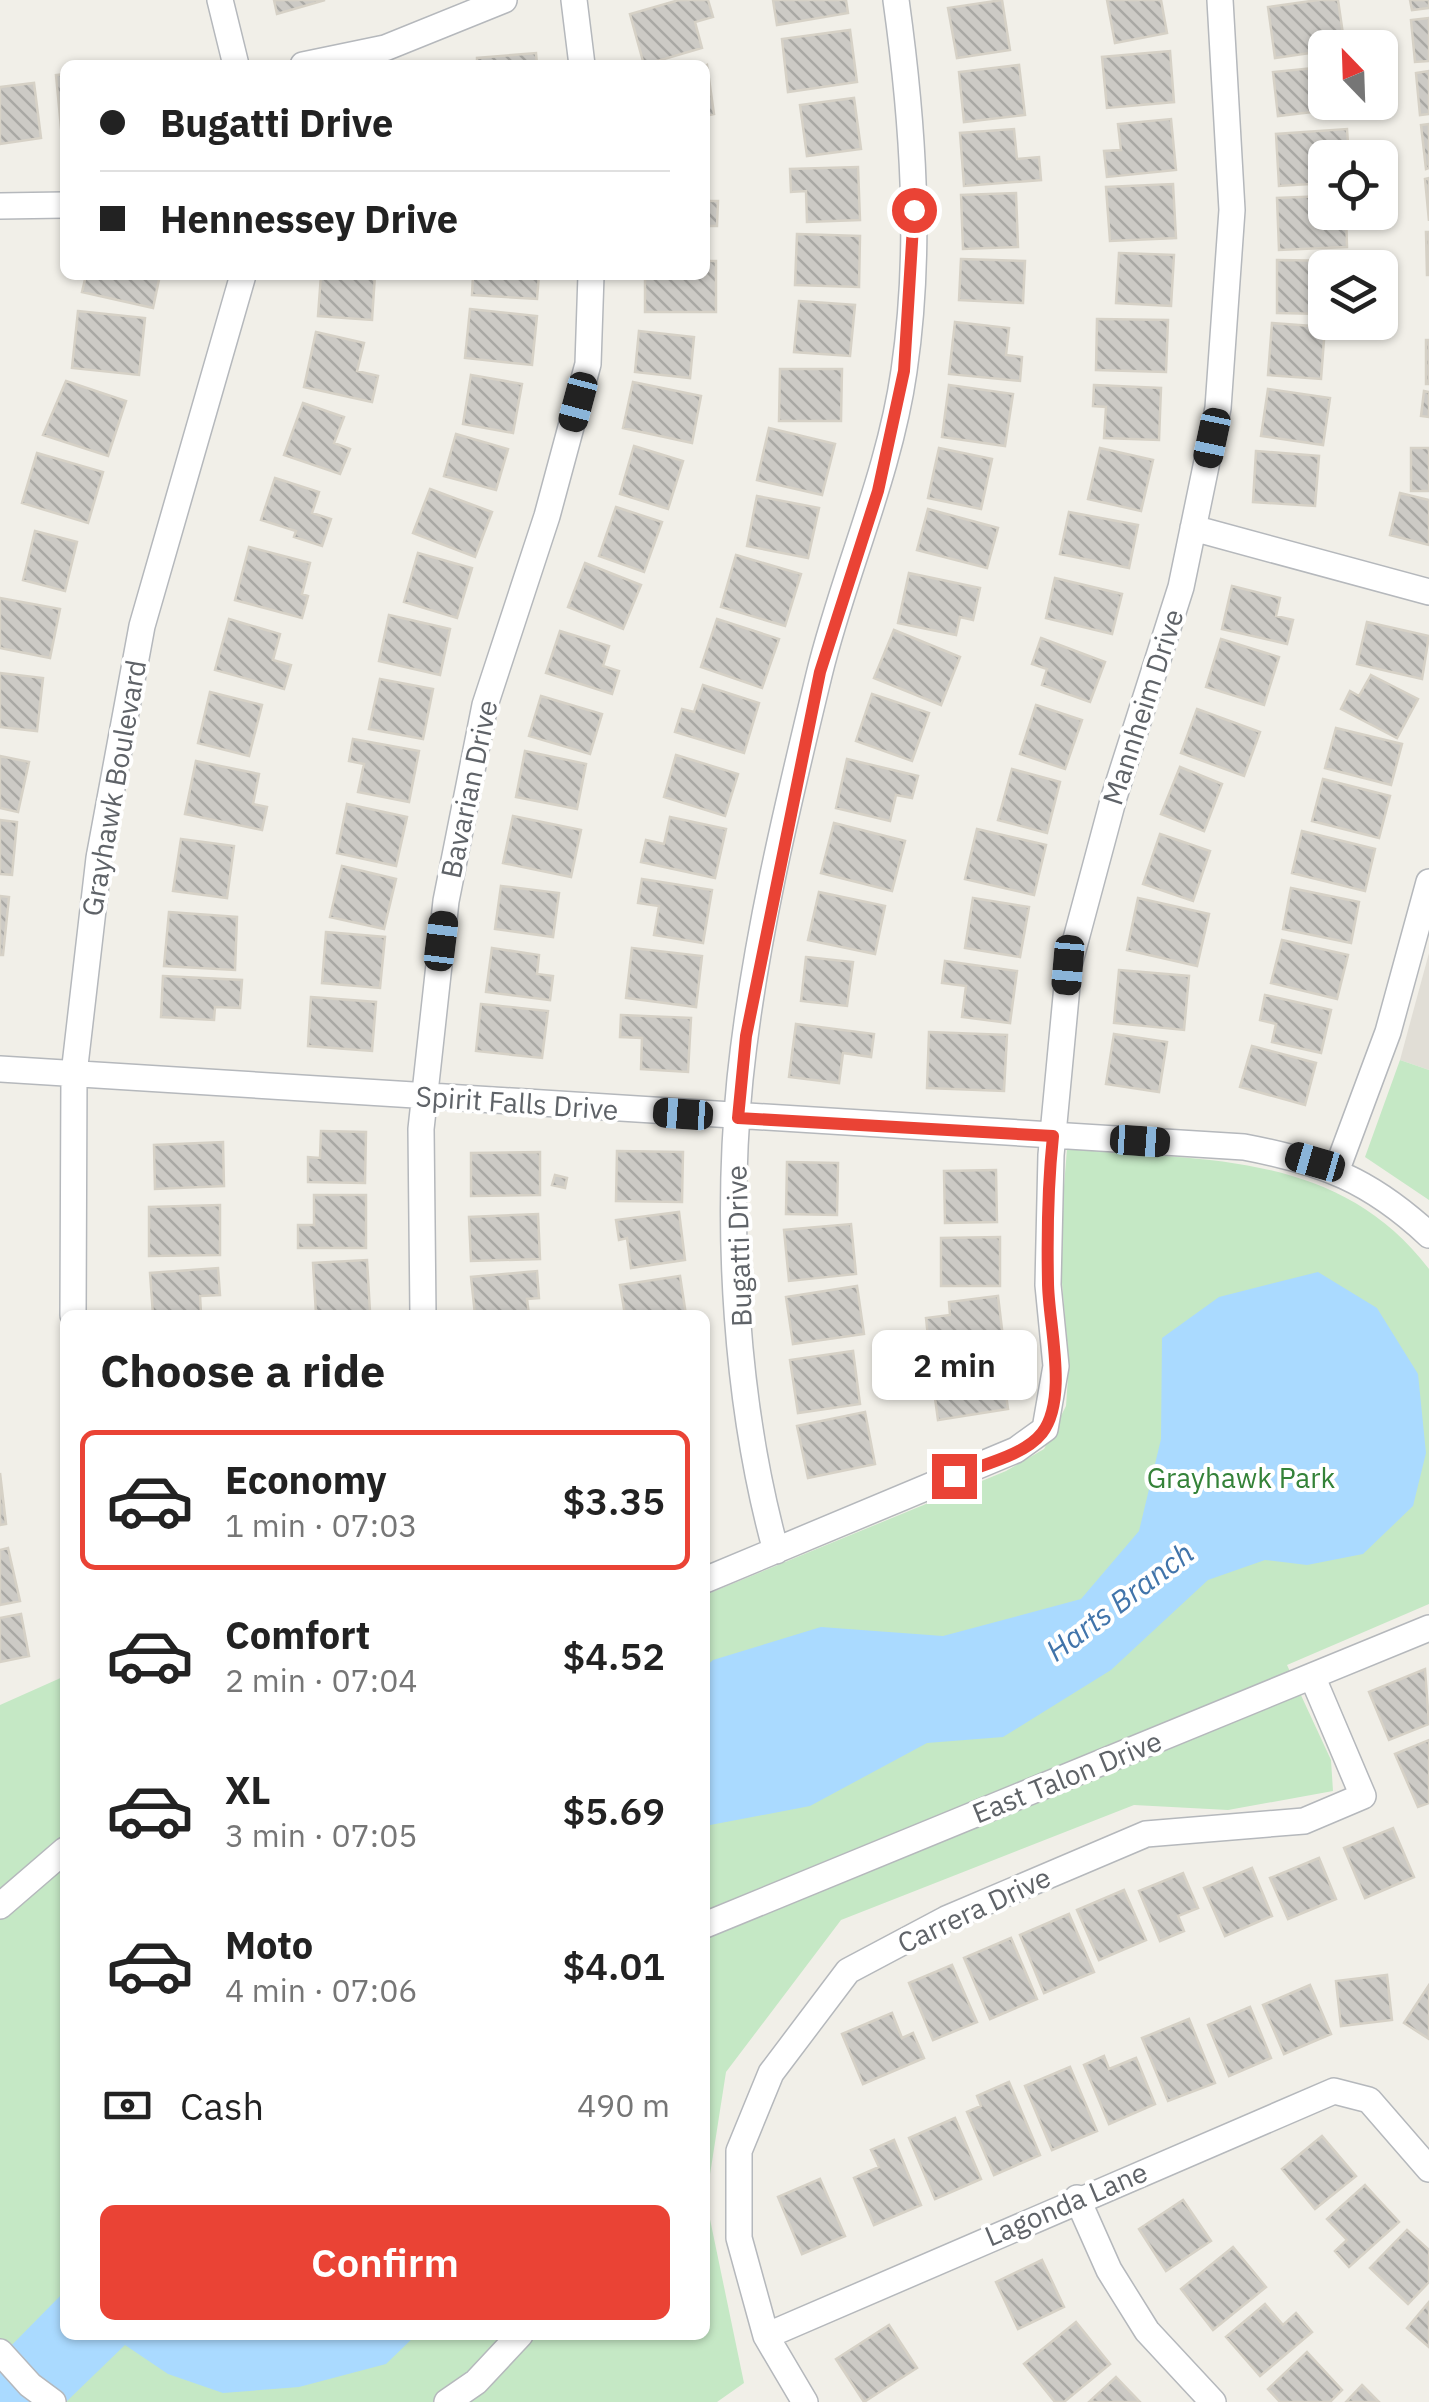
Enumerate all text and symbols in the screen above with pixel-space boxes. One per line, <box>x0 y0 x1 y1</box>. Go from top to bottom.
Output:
north arrow <box>1308 30 1398 120</box>
map controls <box>1308 30 1398 340</box>
text: Bugatti Drive <box>160 98 393 147</box>
button: locate <box>1308 140 1398 230</box>
route start <box>892 188 937 233</box>
text: Hennessey Drive <box>160 194 458 243</box>
button: layers <box>1308 250 1398 340</box>
car <box>556 369 600 435</box>
car <box>1191 406 1233 470</box>
street label: Mannheim Drive <box>1093 604 1192 809</box>
street label: Grayhawk Boulevard <box>73 657 154 919</box>
street label: Bavarian Drive <box>432 696 505 881</box>
car <box>422 909 460 973</box>
car <box>1050 934 1086 996</box>
street label: Spirit Falls Drive <box>414 1077 620 1128</box>
car <box>652 1097 714 1131</box>
car <box>1109 1124 1171 1158</box>
car <box>1282 1139 1348 1185</box>
street label: Bugatti Drive <box>717 1164 760 1328</box>
callout: 2 min <box>872 1331 1036 1401</box>
text: Choose a ride <box>100 1341 385 1399</box>
text: 2 min <box>913 1344 996 1386</box>
route end <box>932 1454 977 1499</box>
icon: car <box>105 1455 195 1545</box>
text: Economy <box>225 1455 387 1504</box>
park label: Grayhawk Park <box>1147 1459 1336 1496</box>
text: $3.35 <box>562 1476 665 1525</box>
text: 1 min · 07:03 <box>225 1504 418 1546</box>
water label: Harts Branch <box>1037 1532 1201 1669</box>
icon: car <box>105 1610 195 1700</box>
text: Comfort <box>225 1610 370 1659</box>
text: $4.52 <box>562 1631 665 1680</box>
text: 2 min · 07:04 <box>225 1659 418 1701</box>
street label: East Talon Drive <box>967 1722 1167 1831</box>
icon: car <box>105 1765 195 1855</box>
text: XL <box>225 1765 271 1814</box>
text: $5.69 <box>562 1786 665 1835</box>
text: 3 min · 07:05 <box>225 1814 418 1856</box>
street label: Carrera Drive <box>891 1858 1056 1961</box>
icon: car <box>105 1920 195 2010</box>
text: Moto <box>225 1920 313 1969</box>
text: $4.01 <box>562 1941 665 1990</box>
text: 4 min · 07:06 <box>225 1969 418 2011</box>
icon: cash <box>100 2078 155 2133</box>
text: Cash <box>180 2081 264 2130</box>
text: 490 m <box>577 2084 670 2126</box>
street label: Lagonda Lane <box>979 2153 1153 2254</box>
button: Confirm <box>100 2205 670 2320</box>

